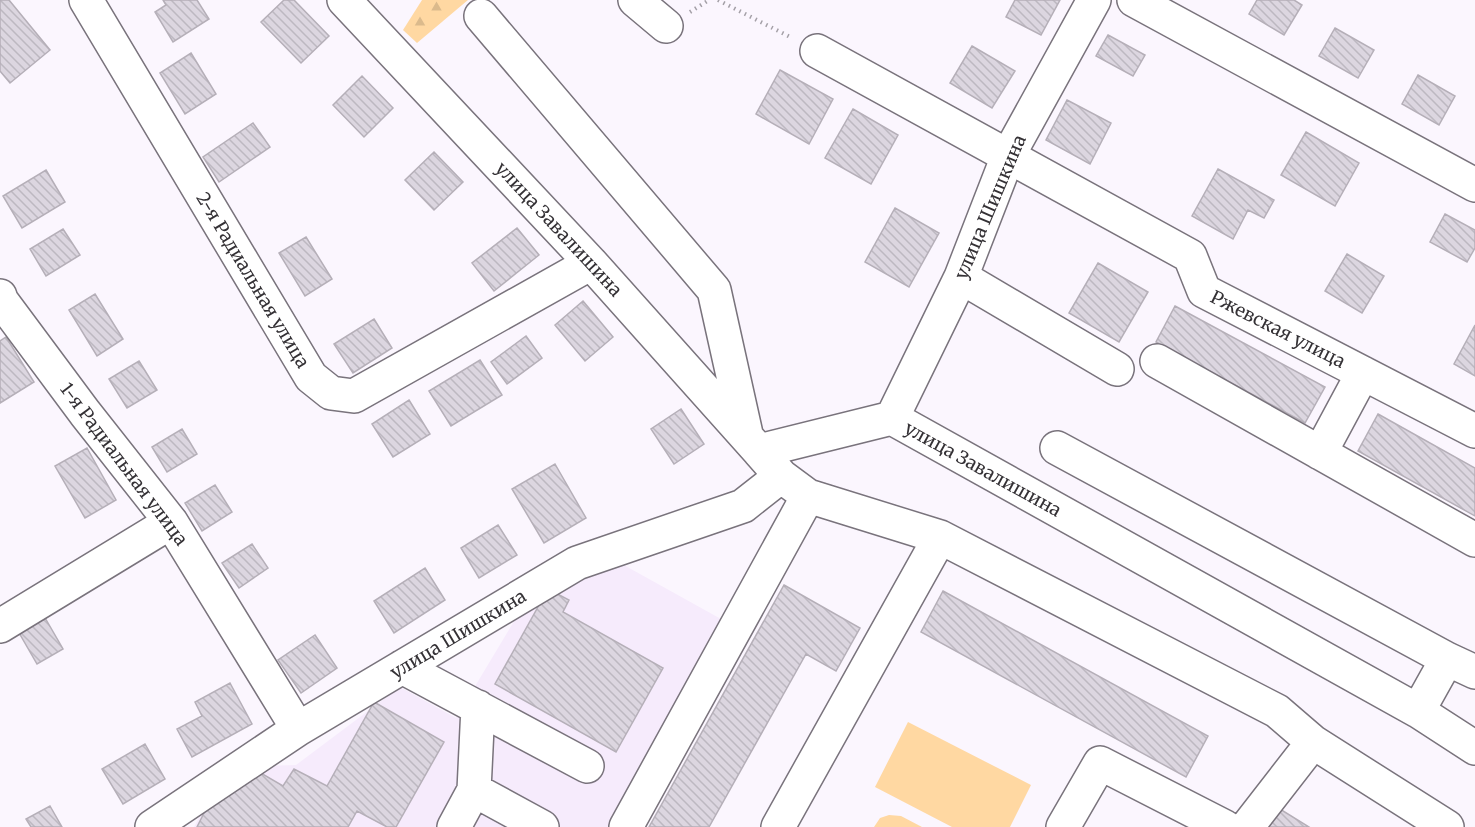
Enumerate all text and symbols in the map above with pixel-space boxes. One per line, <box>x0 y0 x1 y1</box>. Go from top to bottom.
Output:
street label: улица Шишкина <box>949 131 1031 283</box>
street label: улица Завалишина <box>491 157 628 301</box>
street label: 2-я Радиальная улица <box>191 188 315 372</box>
street label: Ржевская улица <box>1207 285 1350 373</box>
street label: 1-я Радиальная улица <box>55 378 193 550</box>
street label: улица Завалишина <box>901 416 1066 522</box>
street label: улица Шишкина <box>386 584 530 684</box>

